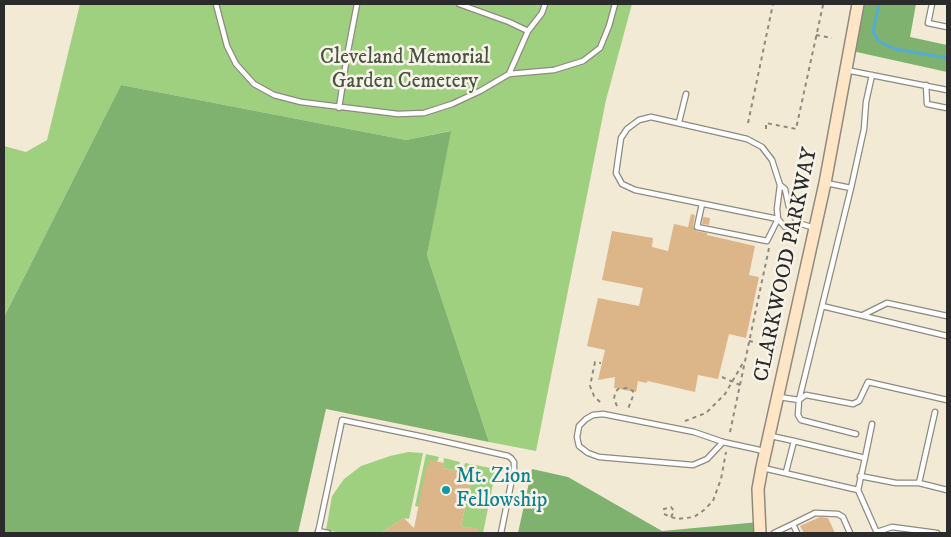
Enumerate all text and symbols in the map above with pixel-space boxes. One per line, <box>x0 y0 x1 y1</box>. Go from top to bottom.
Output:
park label: Cleveland Memorial Garden Cemetery <box>320 46 490 96</box>
street label: CLARKWOOD PARKWAY <box>750 146 824 384</box>
place label: Mt. Zion Fellowship <box>456 465 547 515</box>
marker: Mt. Zion Fellowship <box>440 484 452 496</box>

